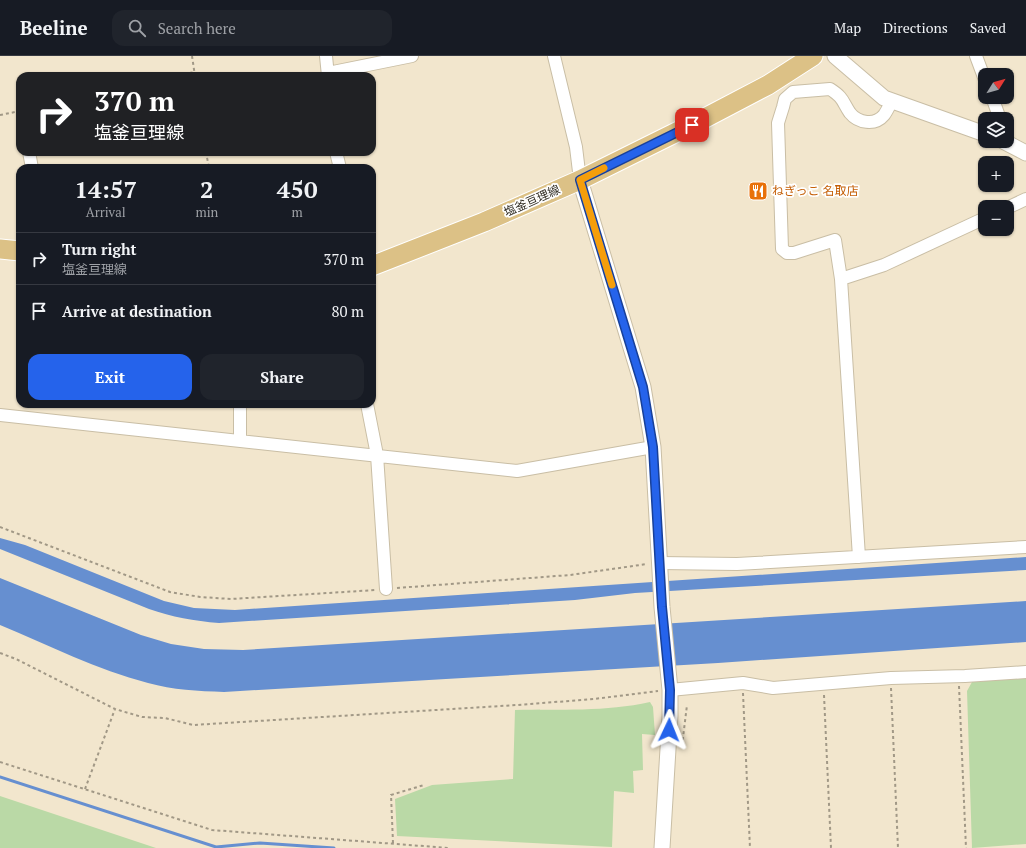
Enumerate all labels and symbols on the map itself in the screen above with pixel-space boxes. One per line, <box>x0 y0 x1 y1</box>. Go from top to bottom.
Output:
north arrow <box>978 68 1014 104</box>
pin <box>675 108 709 142</box>
restaurant icon: ねぎっこ 名取店 <box>747 180 769 202</box>
street label: 塩釜亘理線 <box>501 181 562 220</box>
place label: ねぎっこ 名取店 <box>772 183 858 198</box>
position arrow <box>648 709 690 751</box>

